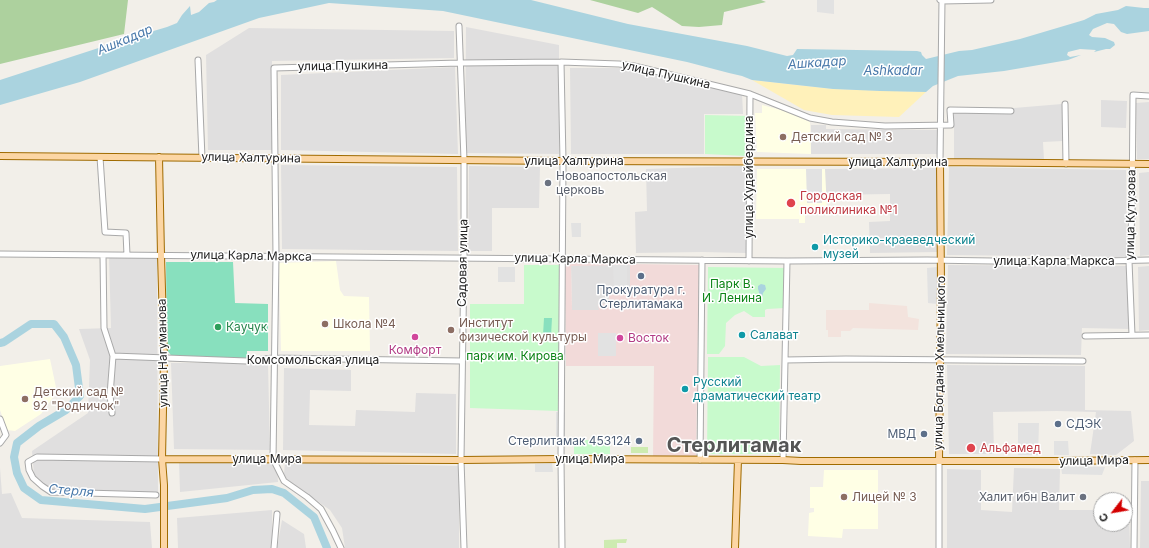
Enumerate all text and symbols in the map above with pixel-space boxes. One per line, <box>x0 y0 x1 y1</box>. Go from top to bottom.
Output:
water label: Ашкадар <box>95 21 155 59</box>
water label: Ашкадар <box>787 53 847 73</box>
street label: улица Пушкина <box>298 58 388 74</box>
street label: улица Пушкина <box>620 58 712 92</box>
water label: Ashkadar <box>863 63 923 79</box>
street label: улица Худайбердина <box>742 115 756 239</box>
place label: Детский сад № 3 <box>791 130 893 144</box>
marker: Детский сад № 3 <box>778 132 788 142</box>
street label: улица Халтурина <box>201 150 301 166</box>
street label: улица Халтурина <box>524 154 624 168</box>
street label: улица Халтурина <box>848 155 948 169</box>
place label: Новоапостольская церковь <box>556 169 667 197</box>
street label: улица Кутузова <box>1123 169 1139 261</box>
marker: Новоапостольская церковь <box>543 178 553 188</box>
place label: Городская поликлиника №1 <box>800 189 898 217</box>
marker: Городская поликлиника №1 <box>785 197 797 209</box>
street label: Садовая улица <box>455 219 471 307</box>
place label: Историко-краеведческий музей <box>823 233 975 261</box>
marker: Историко-краеведческий музей <box>810 242 820 252</box>
street label: улица Карла Маркса <box>190 248 312 264</box>
street label: улица Карла Маркса <box>514 251 636 267</box>
street label: улица Карла Маркса <box>993 254 1115 268</box>
marker: Прокуратура г. Стерлитамака <box>636 271 646 281</box>
street label: улица Богдана Хмельницкого <box>931 276 949 450</box>
park label: Парк В. И. Ленина <box>702 277 762 305</box>
place label: Прокуратура г. Стерлитамака <box>597 283 685 311</box>
street label: улица Нагуманова <box>155 298 171 408</box>
place label: Институт физической культуры <box>459 316 587 344</box>
place label: Школа №4 <box>333 317 396 331</box>
marker: Школа №4 <box>320 319 330 329</box>
place label: Каучук <box>226 320 267 334</box>
marker: Каучук <box>213 322 223 332</box>
marker: Институт физической культуры <box>446 325 456 335</box>
place label: Салават <box>750 328 798 342</box>
marker: Салават <box>737 330 747 340</box>
place label: Восток <box>628 331 669 345</box>
marker: Комфорт <box>410 332 420 342</box>
marker: Восток <box>615 333 625 343</box>
place label: Комфорт <box>389 343 441 357</box>
park label: парк им. Кирова <box>466 349 564 363</box>
street label: Комсомольская улица <box>247 353 379 367</box>
place label: Русский драматический театр <box>693 375 821 403</box>
marker: Русский драматический театр <box>680 384 690 394</box>
place label: Детский сад № 92 "Родничок" <box>33 385 124 413</box>
marker: Детский сад № 92 "Родничок" <box>20 394 30 404</box>
place label: СДЭК <box>1066 417 1101 431</box>
marker: СДЭК <box>1053 419 1063 429</box>
place label: МВД <box>887 427 916 441</box>
marker: МВД <box>919 429 929 439</box>
place label: Стерлитамак 453124 <box>508 434 631 448</box>
district label: Стерлитамак <box>667 434 801 458</box>
marker: Стерлитамак 453124 <box>634 436 644 446</box>
place label: Альфамед <box>980 441 1041 455</box>
marker: Альфамед <box>965 442 977 454</box>
street label: улица Мира <box>232 452 302 466</box>
street label: улица Мира <box>555 452 625 466</box>
street label: улица Мира <box>1059 453 1129 469</box>
water label: Стерля <box>48 481 94 501</box>
place label: Лицей № 3 <box>852 490 917 504</box>
place label: Халит ибн Валит <box>979 490 1075 504</box>
marker: Лицей № 3 <box>839 492 849 502</box>
marker: Халит ибн Валит <box>1078 492 1088 502</box>
north arrow <box>1093 492 1133 532</box>
text: С <box>1095 511 1112 525</box>

